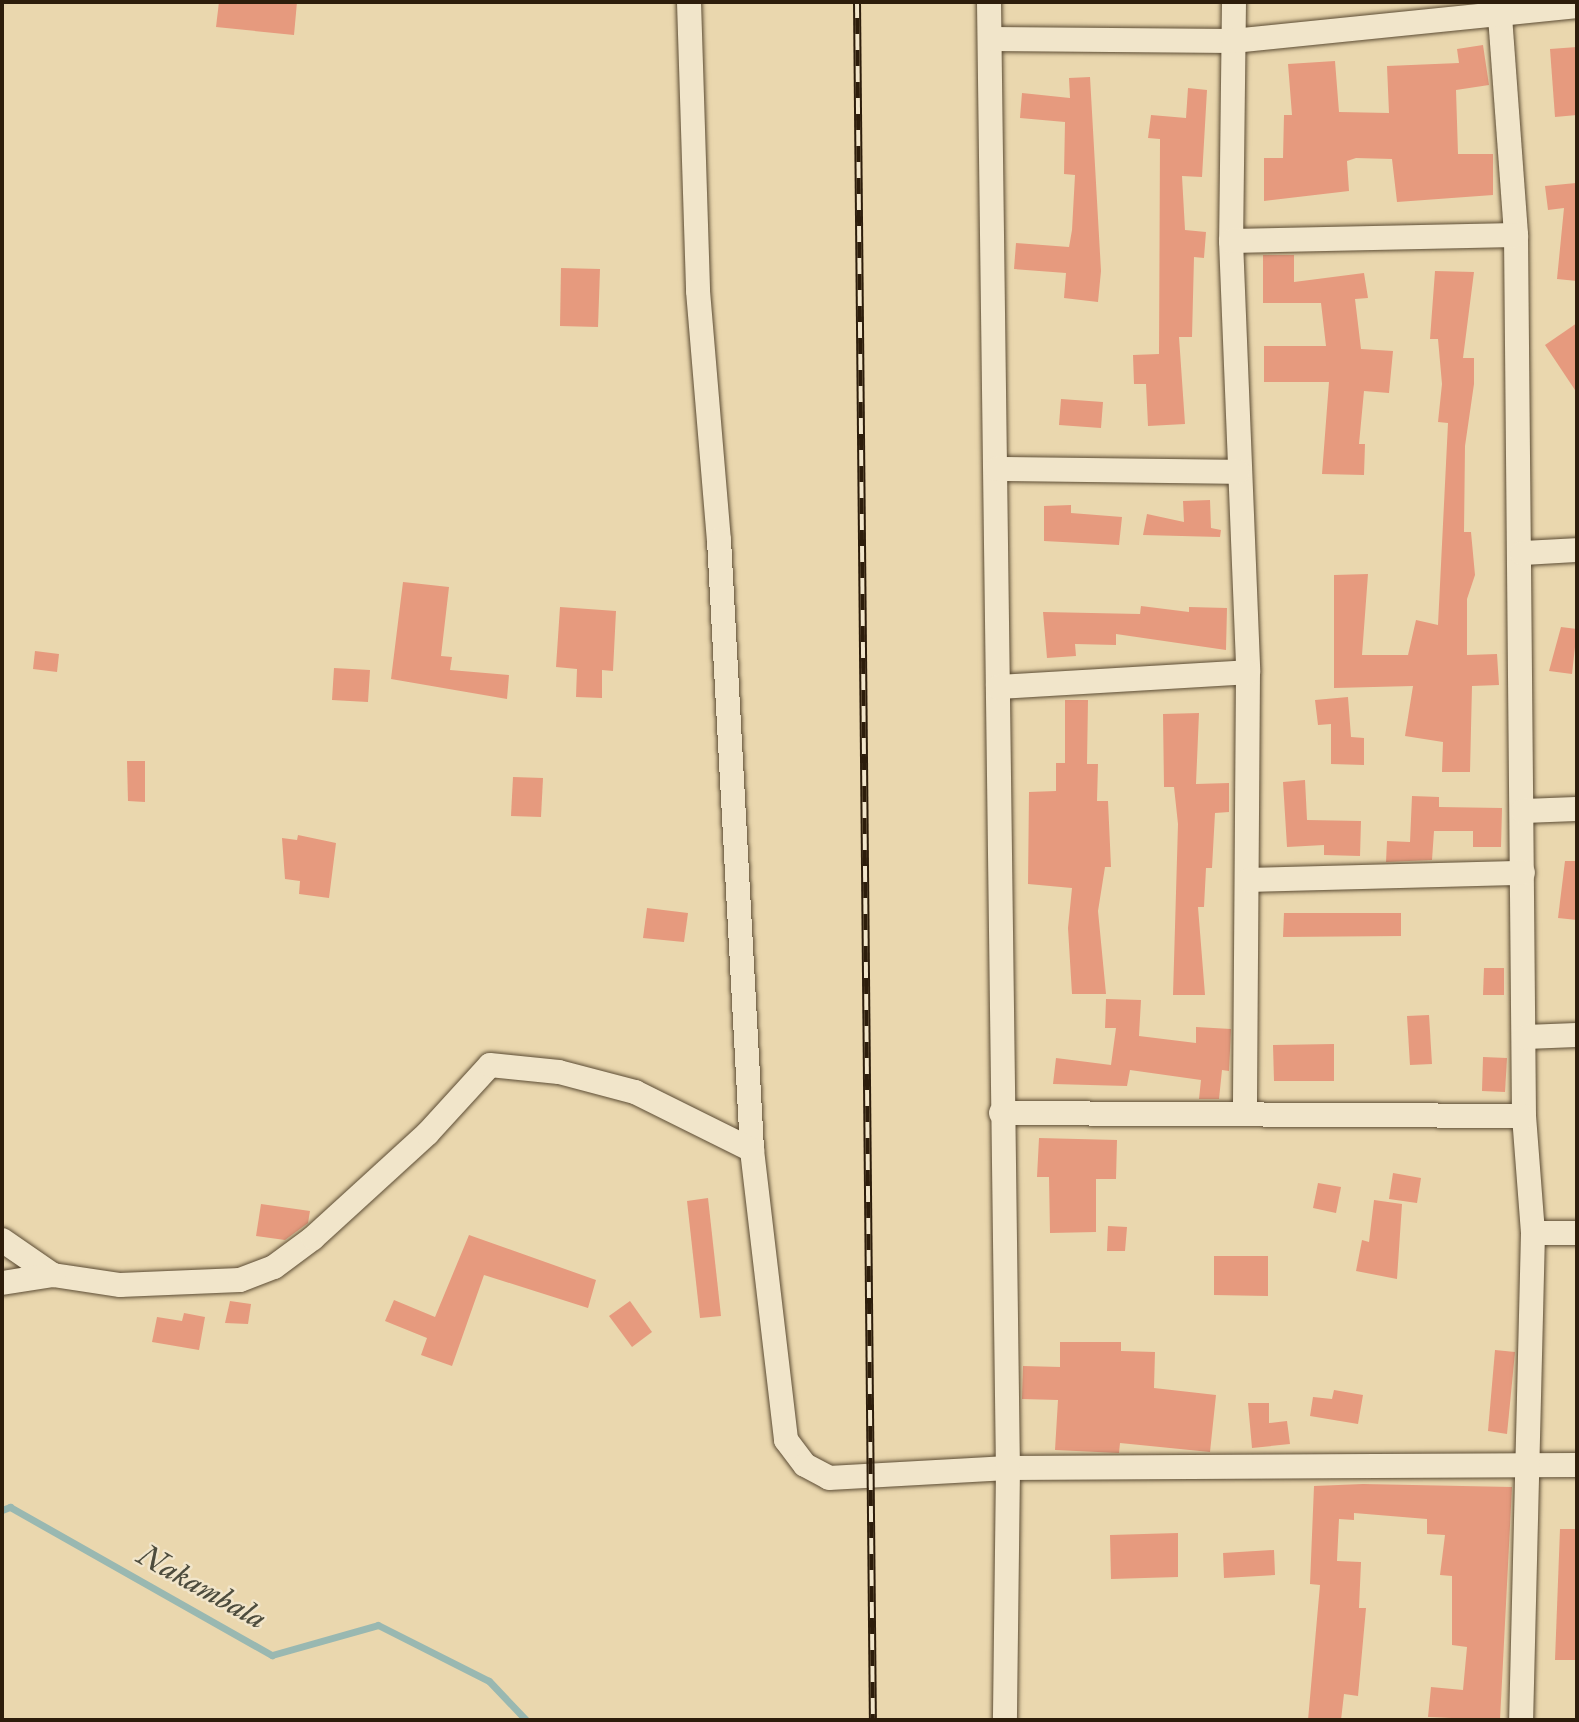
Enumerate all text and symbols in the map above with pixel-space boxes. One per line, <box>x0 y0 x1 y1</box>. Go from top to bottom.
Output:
water label: Nakambala <box>131 1536 273 1638</box>

